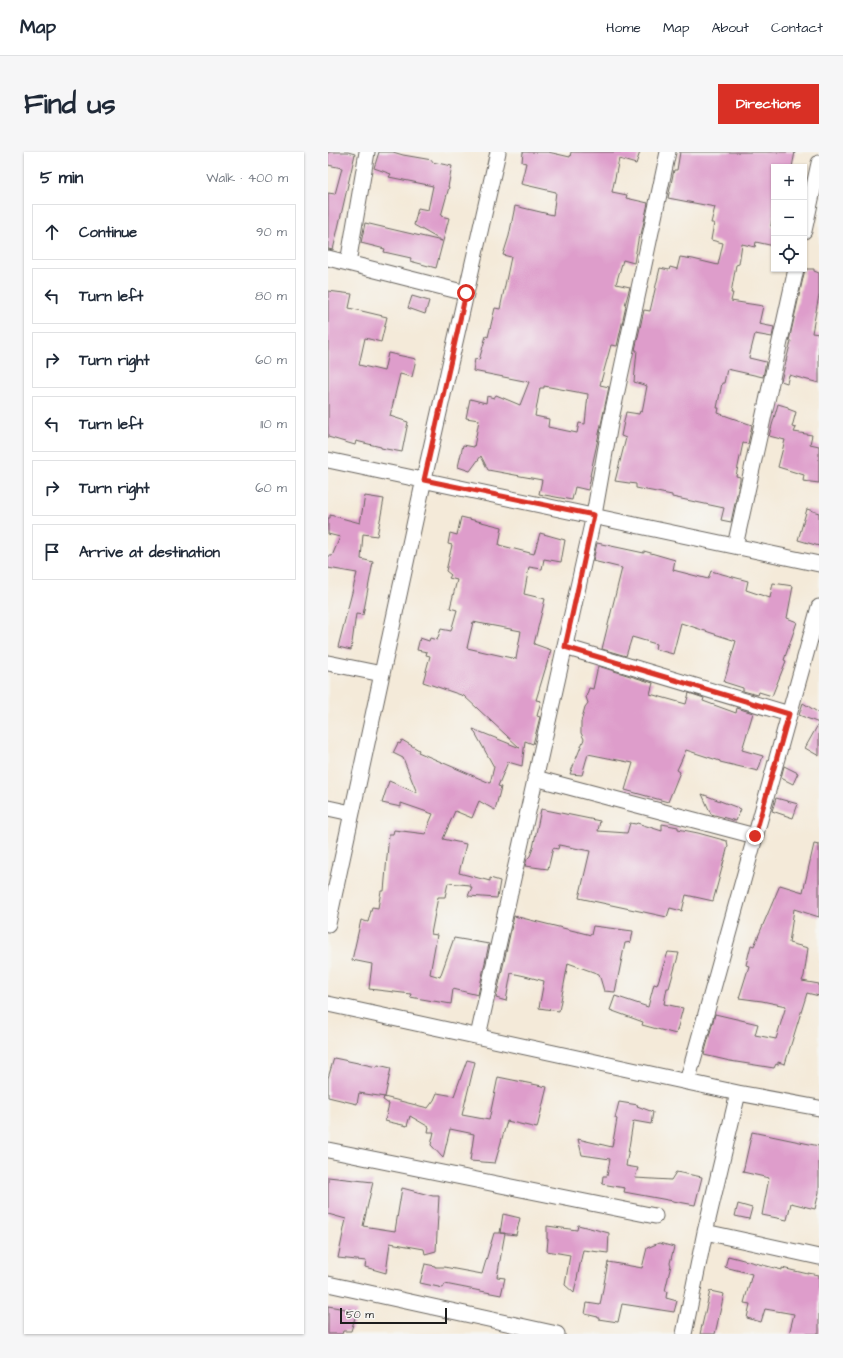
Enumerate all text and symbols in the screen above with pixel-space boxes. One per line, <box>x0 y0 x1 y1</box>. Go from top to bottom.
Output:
text: Map <box>20 14 56 41</box>
text: Home <box>606 18 641 38</box>
text: Map <box>663 18 689 38</box>
text: About <box>711 18 749 38</box>
text: Contact <box>771 18 823 38</box>
button: Directions <box>718 84 819 124</box>
text: Find us <box>24 85 115 124</box>
map controls <box>771 164 807 272</box>
button: + <box>771 164 807 200</box>
text: 5 min <box>40 166 83 190</box>
text: Walk · 400 m <box>206 169 288 187</box>
button: − <box>771 200 807 236</box>
icon: ahead <box>41 221 63 243</box>
text: Continue <box>79 222 137 243</box>
text: 90 m <box>256 223 287 241</box>
button: locate <box>771 236 807 272</box>
route start <box>457 284 475 302</box>
icon: left <box>41 285 63 307</box>
text: Turn left <box>79 286 143 307</box>
text: 80 m <box>255 287 287 305</box>
icon: right <box>41 349 63 371</box>
text: Turn right <box>79 350 150 371</box>
text: 60 m <box>255 351 287 369</box>
icon: left <box>41 413 63 435</box>
text: Turn left <box>79 414 143 435</box>
text: 110 m <box>260 415 287 433</box>
icon: right <box>41 477 63 499</box>
text: Turn right <box>79 478 150 499</box>
text: 60 m <box>255 479 287 497</box>
icon: arrive <box>41 541 63 563</box>
text: Arrive at destination <box>79 542 220 563</box>
route end <box>746 827 764 845</box>
scale bar <box>340 1306 447 1325</box>
text: 50 m <box>346 1307 374 1322</box>

